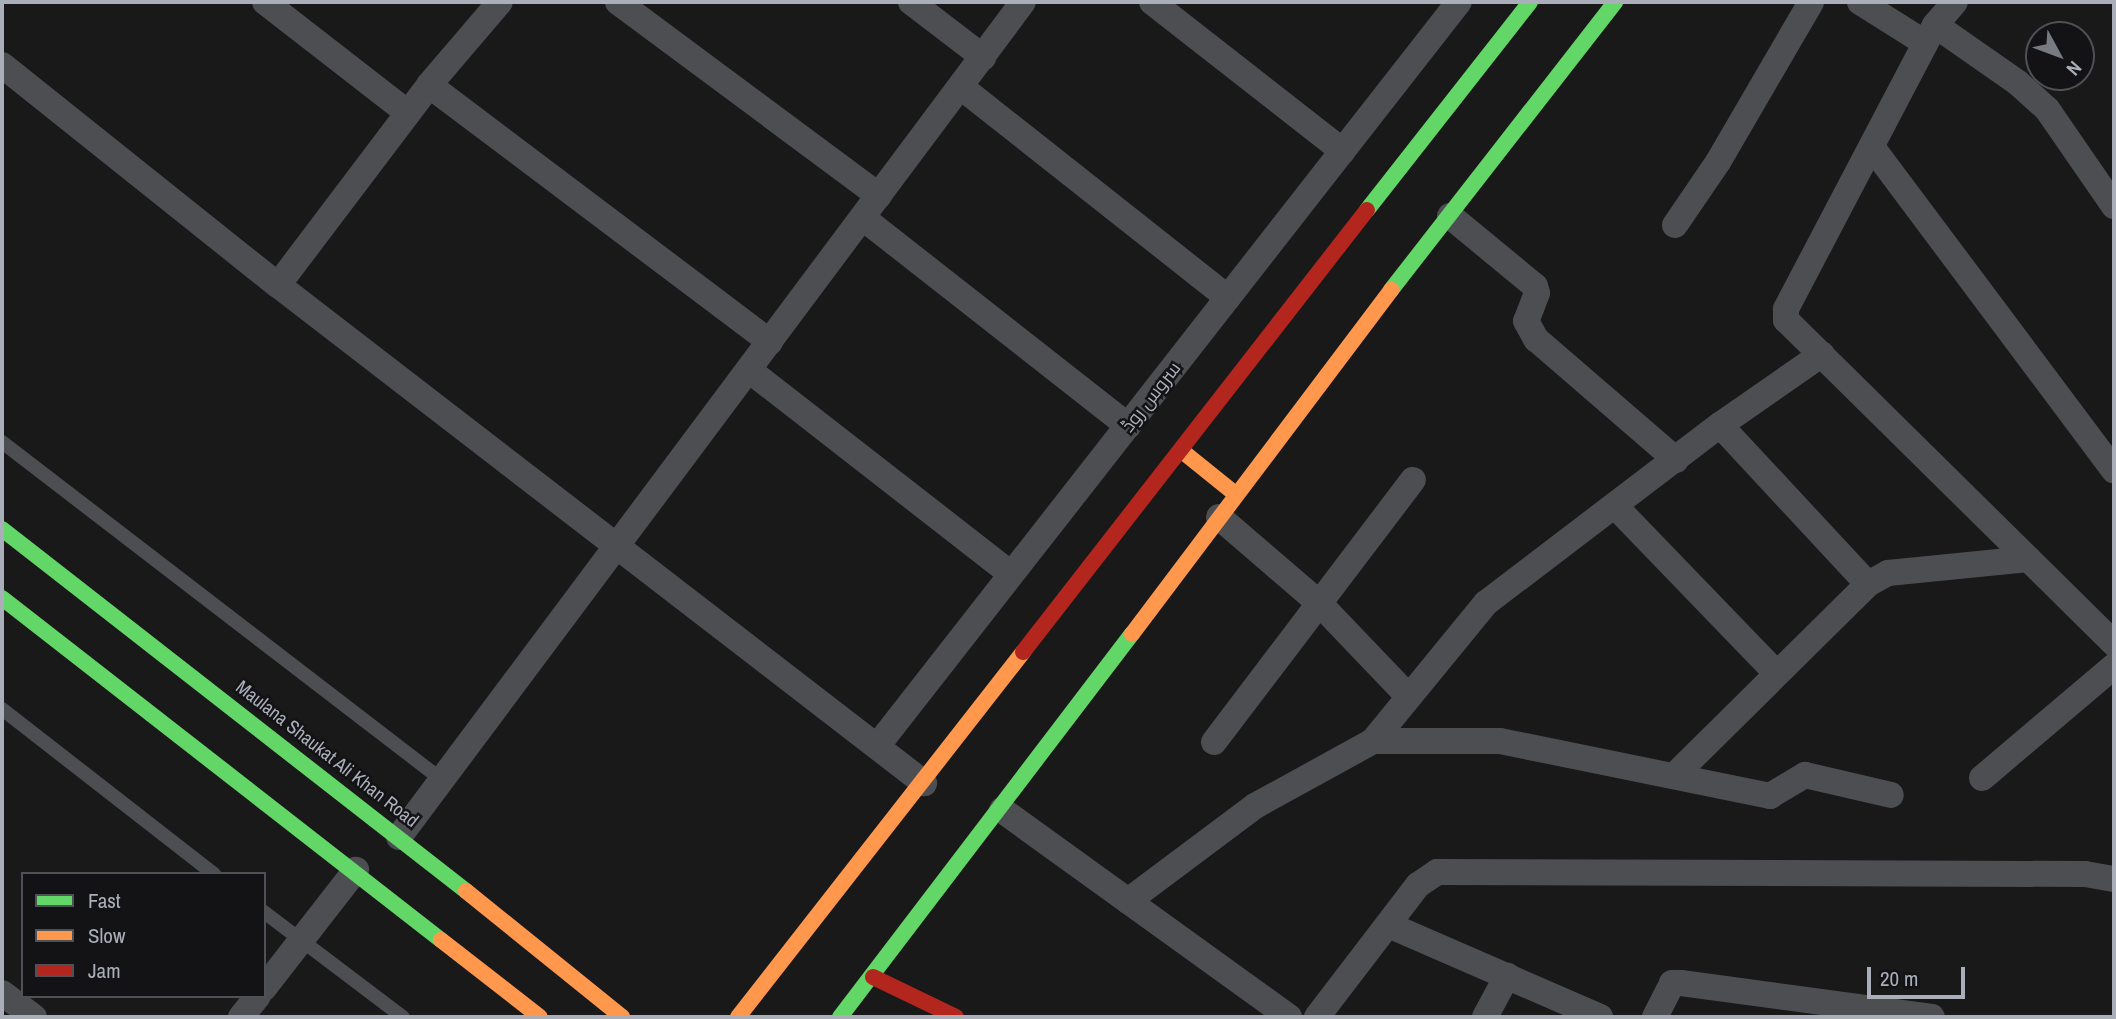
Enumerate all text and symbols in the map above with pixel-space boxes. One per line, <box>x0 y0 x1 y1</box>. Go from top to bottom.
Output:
north arrow <box>2025 21 2095 91</box>
text: N <box>2061 56 2088 81</box>
street label: سروس روڈ <box>1116 357 1186 437</box>
street label: Maulana Shaukat Ali Khan Road <box>231 675 423 833</box>
legend <box>21 872 266 998</box>
text: Fast <box>88 886 121 915</box>
text: Slow <box>88 921 125 950</box>
scale bar <box>1871 953 1969 997</box>
text: Jam <box>88 956 121 985</box>
text: 20 m <box>1880 964 1918 993</box>

